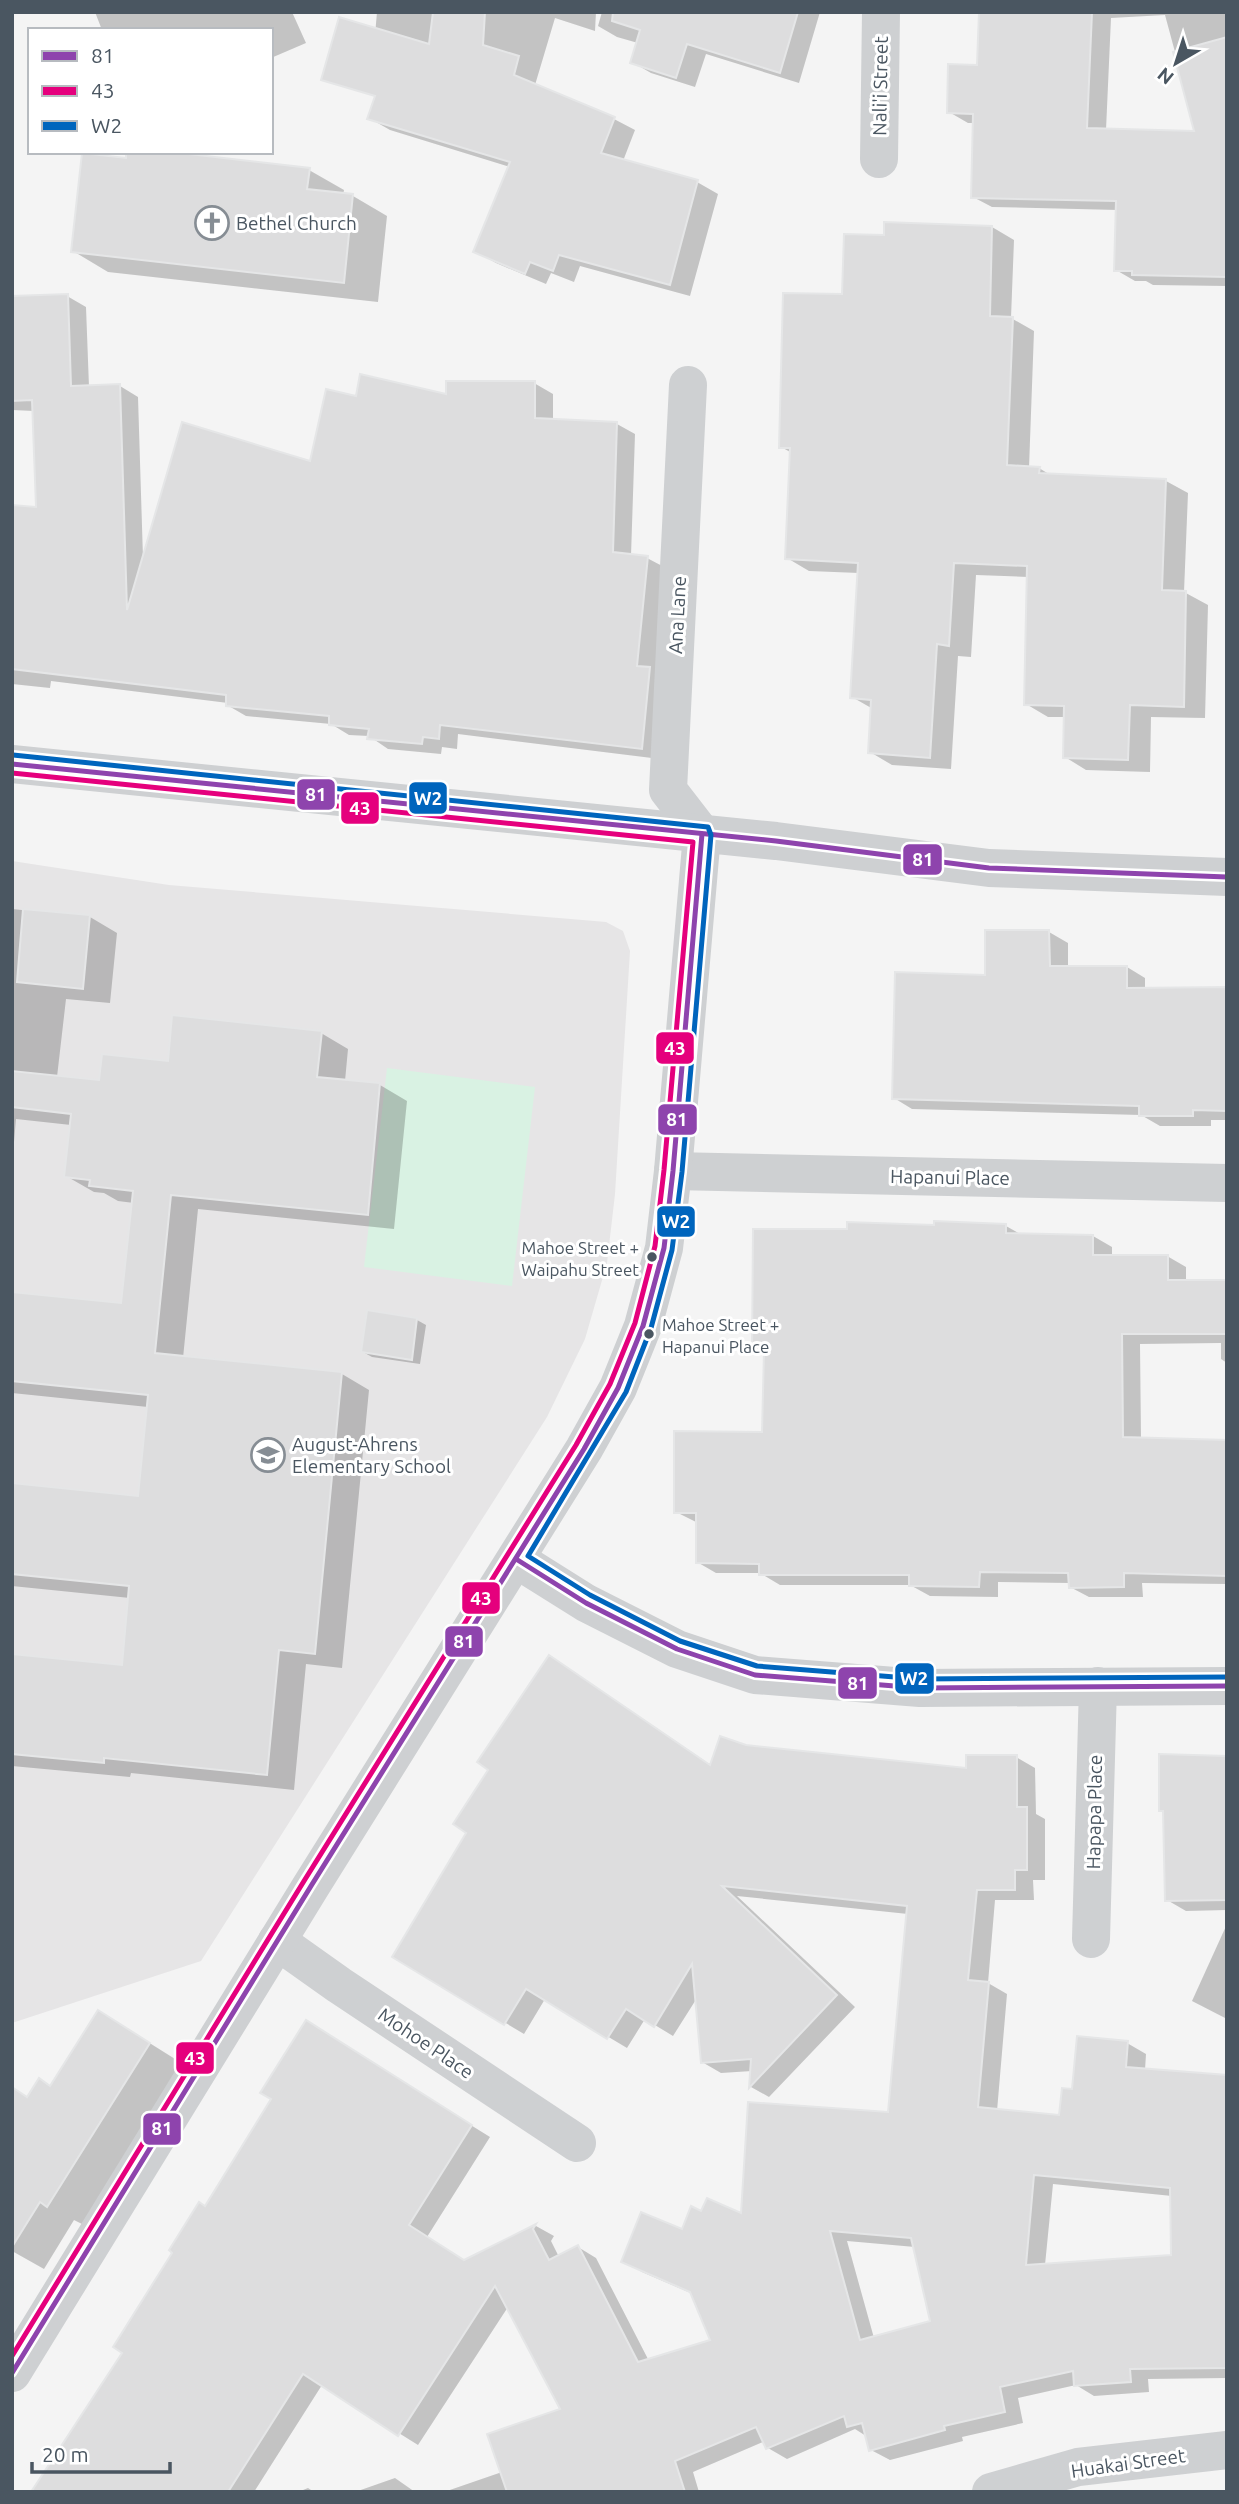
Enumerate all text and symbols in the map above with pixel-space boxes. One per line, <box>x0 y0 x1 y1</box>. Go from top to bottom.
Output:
legend <box>28 28 273 154</box>
north arrow <box>1141 28 1211 98</box>
street label: Nali'i Street <box>868 36 892 136</box>
text: 81 <box>91 43 115 67</box>
text: N <box>1153 63 1178 89</box>
text: 43 <box>91 78 115 102</box>
text: W2 <box>91 113 122 137</box>
church icon: Bethel Church <box>193 204 231 242</box>
place label: Bethel Church <box>236 212 357 234</box>
street label: Ana Lane <box>664 575 690 655</box>
line badge: 81 <box>296 778 336 811</box>
line badge: W2 <box>408 781 448 815</box>
text: 81 <box>305 783 327 805</box>
text: W2 <box>414 787 442 809</box>
line badge: 43 <box>340 791 380 825</box>
text: 43 <box>349 797 371 819</box>
line badge: 81 <box>902 843 943 876</box>
text: 81 <box>912 848 934 870</box>
line badge: 43 <box>655 1031 695 1065</box>
text: 43 <box>664 1037 686 1059</box>
line badge: 81 <box>657 1103 698 1136</box>
text: 81 <box>666 1108 688 1130</box>
street label: Hapanui Place <box>890 1165 1010 1189</box>
line badge: W2 <box>656 1205 696 1238</box>
text: W2 <box>662 1210 690 1232</box>
place label: Mahoe Street + Waipahu Street <box>521 1238 639 1279</box>
marker: Mahoe Street + Waipahu Street <box>645 1250 659 1264</box>
place label: Mahoe Street + Hapanui Place <box>662 1315 779 1356</box>
marker: Mahoe Street + Hapanui Place <box>642 1327 656 1341</box>
place label: August-Ahrens Elementary School <box>292 1433 451 1477</box>
school or university icon: August-Ahrens Elementary School <box>249 1436 287 1474</box>
line badge: 43 <box>461 1581 501 1615</box>
text: 43 <box>470 1587 492 1609</box>
line badge: 81 <box>444 1625 484 1658</box>
text: 81 <box>453 1630 475 1652</box>
line badge: W2 <box>894 1662 935 1695</box>
line badge: 81 <box>837 1666 878 1700</box>
text: W2 <box>900 1667 928 1689</box>
text: 81 <box>847 1672 869 1694</box>
street label: Hapapa Place <box>1082 1755 1106 1869</box>
street label: Mohoe Place <box>374 2003 478 2083</box>
line badge: 43 <box>175 2041 215 2075</box>
text: 43 <box>184 2047 206 2069</box>
line badge: 81 <box>142 2112 182 2146</box>
text: 81 <box>151 2117 173 2139</box>
scale bar <box>32 2430 170 2474</box>
text: 20 m <box>42 2442 89 2466</box>
street label: Huakai Street <box>1069 2444 1187 2482</box>

